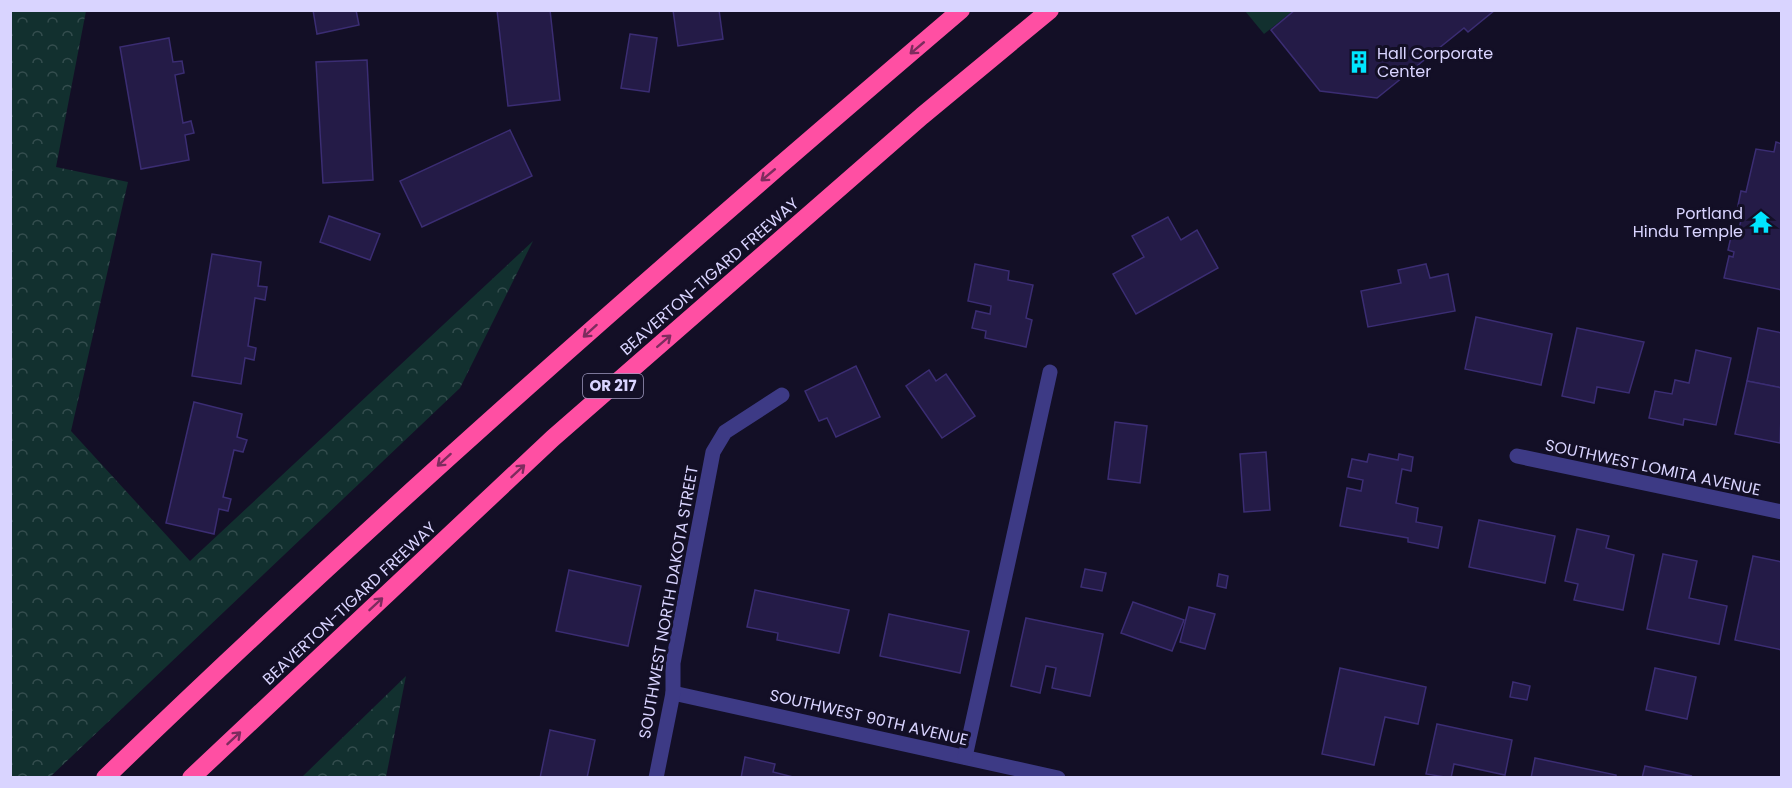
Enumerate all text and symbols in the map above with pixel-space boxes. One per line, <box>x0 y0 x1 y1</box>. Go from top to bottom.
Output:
one-way arrow <box>909 42 925 55</box>
place label: Hall Corporate Center <box>1377 42 1493 83</box>
building icon: Hall Corporate Center <box>1346 49 1372 75</box>
one-way arrow <box>761 168 776 182</box>
street label: BEAVERTON-TIGARD FREEWAY <box>615 192 804 360</box>
place label: Portland Hindu Temple <box>1633 202 1743 243</box>
temple icon: Portland Hindu Temple <box>1748 209 1774 235</box>
one-way arrow <box>583 324 598 338</box>
one-way arrow <box>656 334 671 348</box>
road number: OR 217 <box>583 374 643 398</box>
street label: SOUTHWEST LOMITA AVENUE <box>1543 433 1763 502</box>
one-way arrow <box>437 453 452 467</box>
street label: SOUTHWEST NORTH DAKOTA STREET <box>633 463 704 740</box>
one-way arrow <box>511 464 526 478</box>
street label: BEAVERTON-TIGARD FREEWAY <box>257 516 442 690</box>
one-way arrow <box>369 597 384 612</box>
street label: SOUTHWEST 90TH AVENUE <box>767 683 970 752</box>
one-way arrow <box>226 730 241 745</box>

